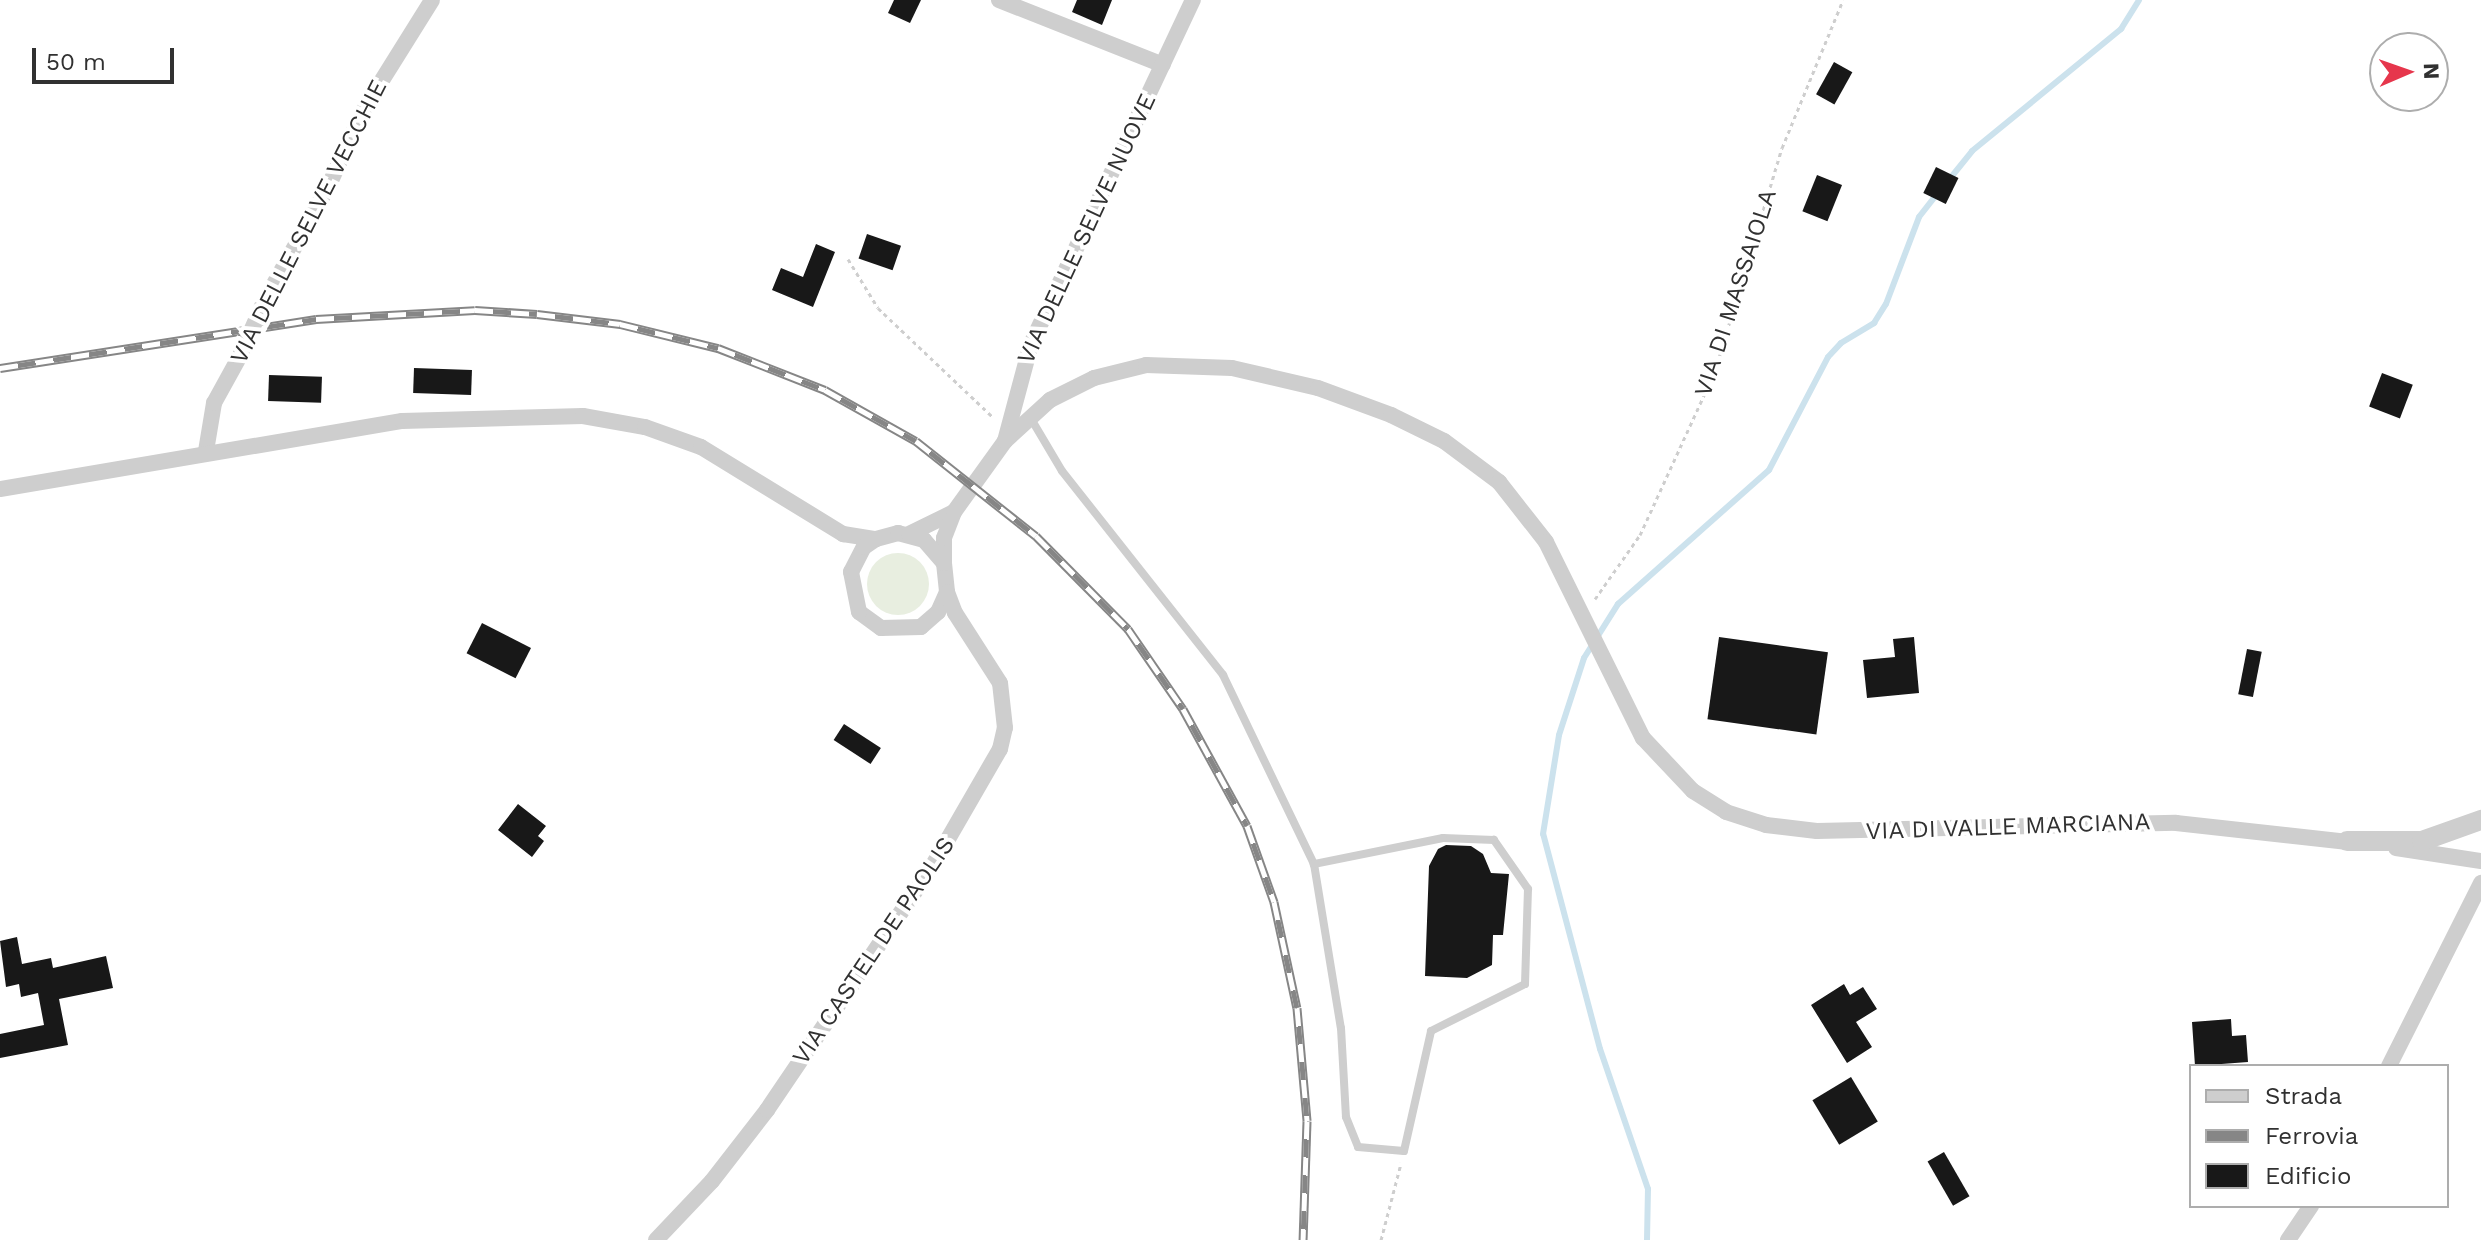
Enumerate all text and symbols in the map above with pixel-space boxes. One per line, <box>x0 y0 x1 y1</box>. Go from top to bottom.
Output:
scale bar <box>36 32 178 82</box>
north arrow <box>2369 32 2449 112</box>
text: 50 m <box>46 48 106 76</box>
text: N <box>2419 63 2444 80</box>
street label: VIA DELLE SELVE VECCHIE <box>224 74 394 370</box>
street label: VIA DELLE SELVE NUOVE <box>1011 89 1163 369</box>
street label: VIA DI MASSAIOLA <box>1689 185 1783 401</box>
street label: VIA DI VALLE MARCIANA <box>1864 808 2152 846</box>
street label: VIA CASTEL DE PAOLIS <box>787 831 961 1071</box>
legend <box>2189 1064 2449 1208</box>
text: Strada <box>2265 1082 2342 1110</box>
text: Ferrovia <box>2265 1122 2358 1150</box>
text: Edificio <box>2265 1162 2351 1190</box>

